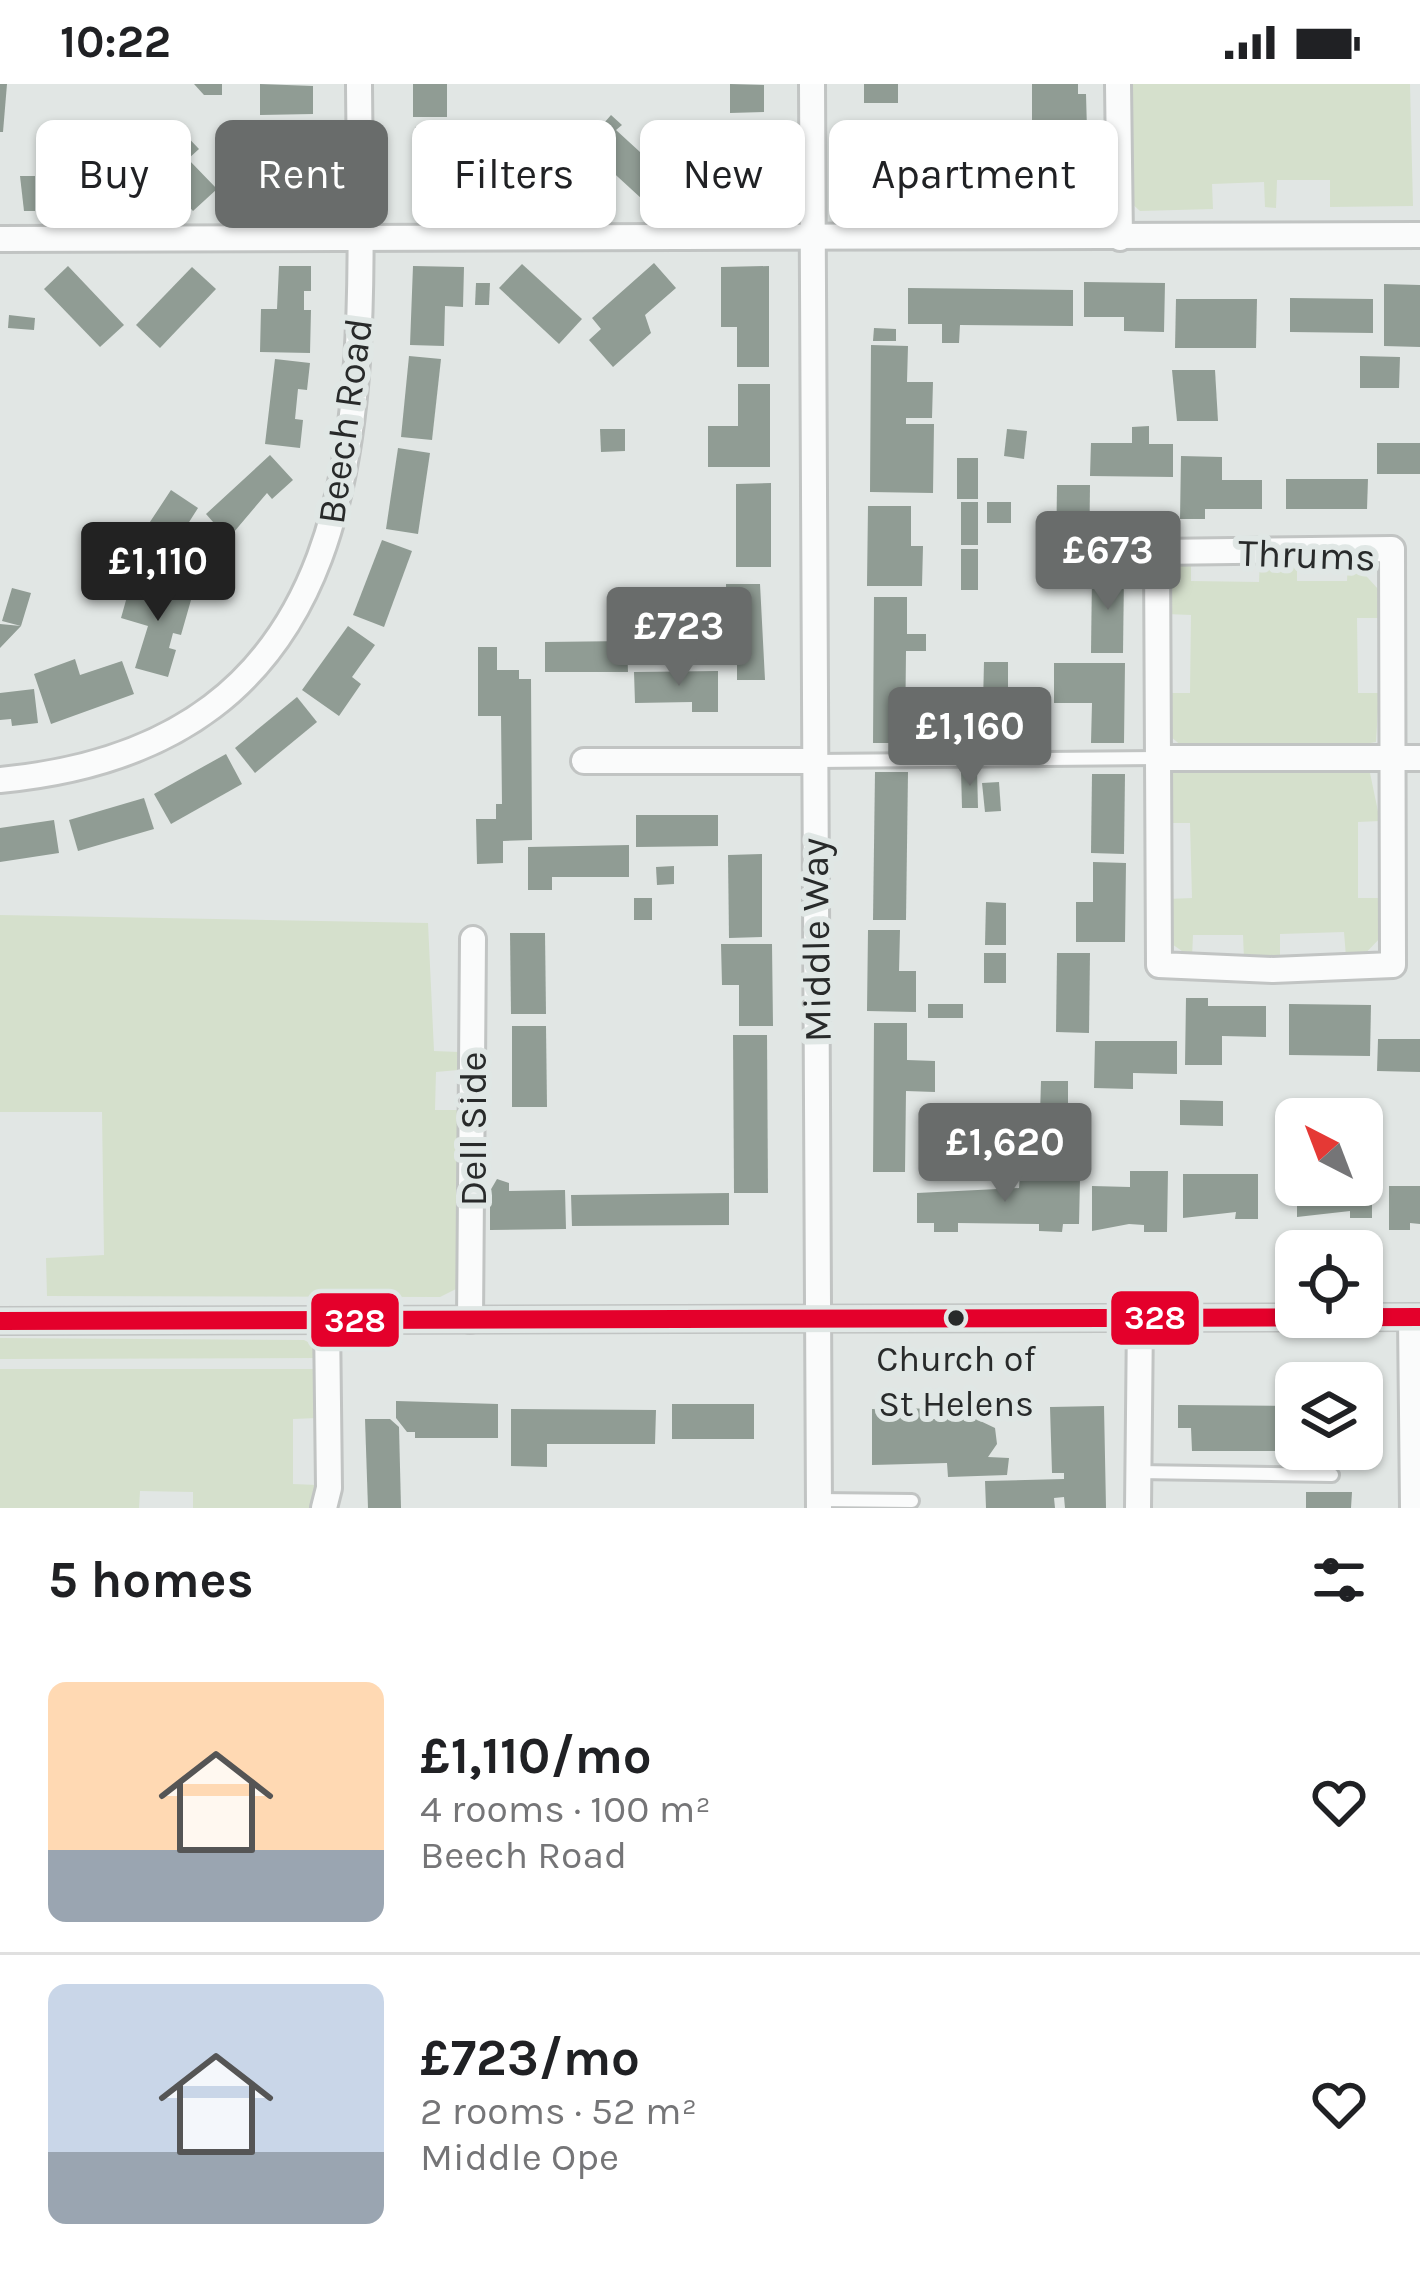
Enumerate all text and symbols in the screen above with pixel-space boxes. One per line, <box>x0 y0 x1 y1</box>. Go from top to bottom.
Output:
text: 10:22 <box>60 16 171 68</box>
chip: Buy <box>36 120 191 228</box>
chip: Rent <box>215 120 388 228</box>
chip: Filters <box>412 120 616 228</box>
chip: New <box>640 120 805 228</box>
chip: Apartment <box>829 120 1118 228</box>
street label: Beech Road <box>308 315 382 527</box>
pin: £673 <box>1037 511 1179 613</box>
pin: £1,110 <box>60 522 256 624</box>
text: £673 <box>1063 527 1153 573</box>
street label: Thrums <box>1237 530 1377 580</box>
text: £1,110 <box>108 538 208 584</box>
pin: £723 <box>608 587 750 689</box>
text: £723 <box>634 603 724 649</box>
pin: £1,160 <box>872 687 1068 789</box>
text: £1,160 <box>915 703 1025 749</box>
street label: Middle Way <box>791 837 841 1043</box>
street label: Dell Side <box>450 1051 496 1207</box>
north arrow <box>1275 1098 1383 1206</box>
map controls <box>1275 1098 1383 1470</box>
pin: £1,620 <box>907 1103 1103 1205</box>
text: £1,620 <box>945 1119 1065 1165</box>
button: locate <box>1275 1230 1383 1338</box>
line badge: 328 <box>1109 1289 1201 1347</box>
line badge: 328 <box>309 1291 401 1349</box>
text: 328 <box>1124 1299 1186 1337</box>
text: 328 <box>324 1302 386 1340</box>
marker: Church of St Helens <box>945 1307 967 1329</box>
place label: Church of St Helens <box>876 1338 1036 1425</box>
button: layers <box>1275 1362 1383 1470</box>
icon: filters <box>1306 1547 1372 1613</box>
text: 5 homes <box>48 1550 254 1610</box>
text: £1,110/mo <box>420 1726 652 1786</box>
icon: home <box>144 1730 288 1874</box>
icon: heart <box>1306 1769 1372 1835</box>
text: 4 rooms · 100 m² <box>420 1786 711 1832</box>
text: Beech Road <box>420 1832 627 1878</box>
text: £723/mo <box>420 2028 640 2088</box>
icon: home <box>144 2032 288 2176</box>
icon: heart <box>1306 2071 1372 2137</box>
text: 2 rooms · 52 m² <box>420 2088 697 2134</box>
text: Middle Ope <box>420 2134 619 2180</box>

